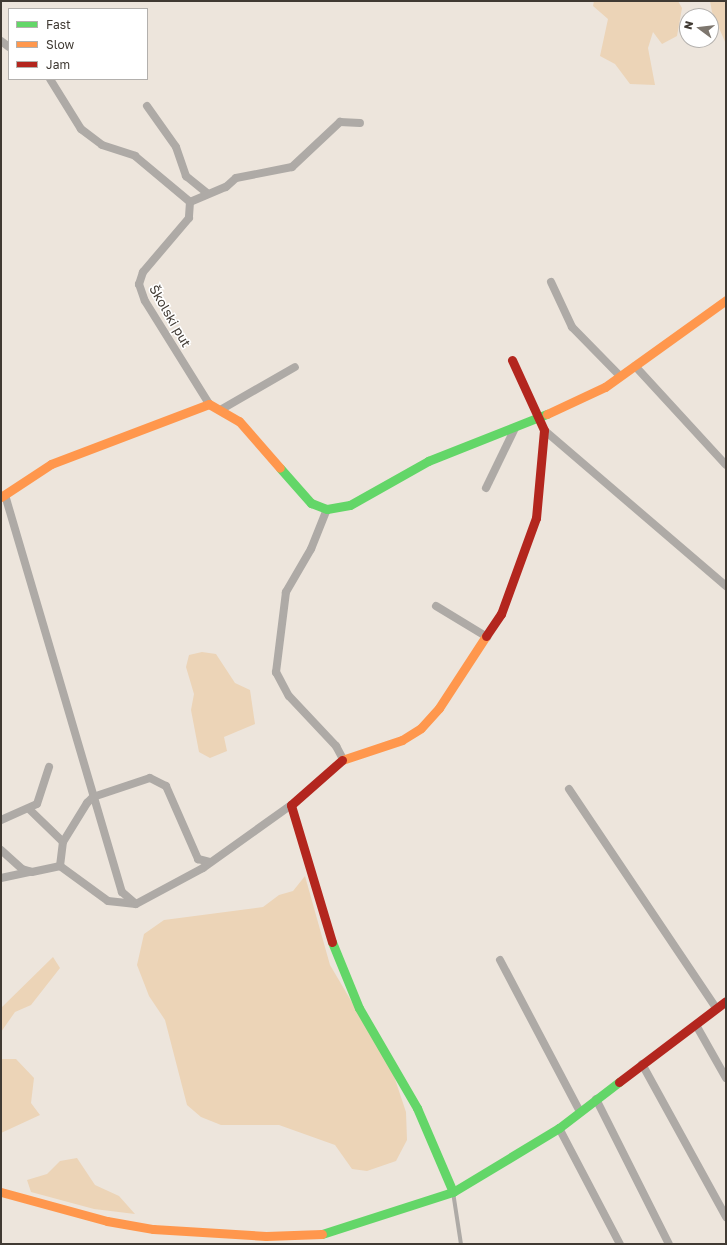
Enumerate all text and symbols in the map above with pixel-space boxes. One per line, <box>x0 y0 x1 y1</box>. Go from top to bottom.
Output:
legend <box>8 8 148 80</box>
north arrow <box>679 8 719 48</box>
text: Fast <box>46 17 71 32</box>
text: N <box>681 19 695 31</box>
text: Slow <box>46 37 74 52</box>
text: Jam <box>46 57 70 72</box>
street label: Školski put <box>146 282 194 350</box>

